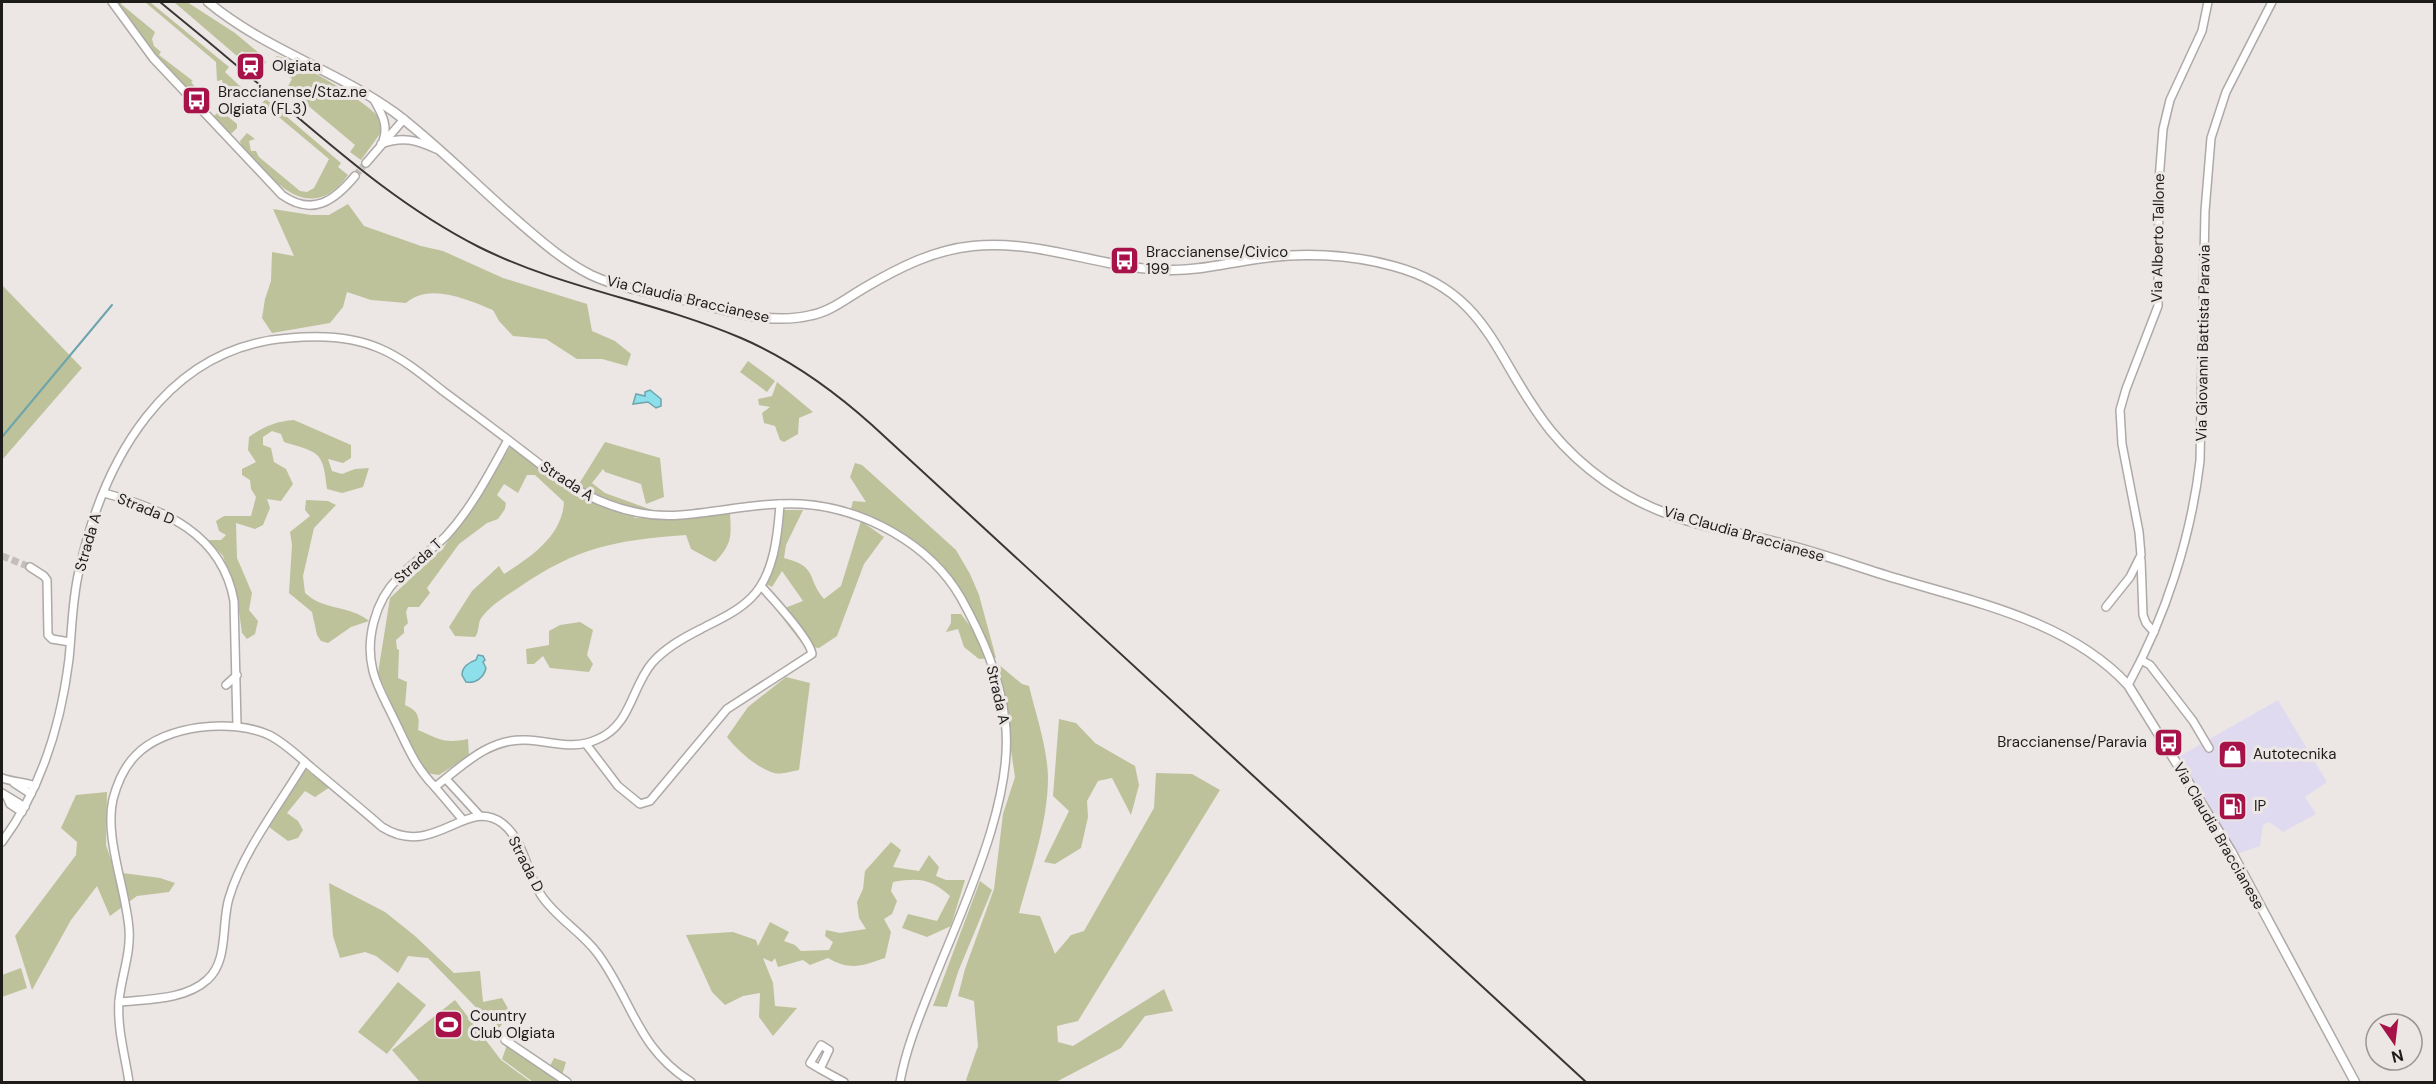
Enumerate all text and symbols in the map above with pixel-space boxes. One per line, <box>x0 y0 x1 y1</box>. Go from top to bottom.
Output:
station icon: Olgiata <box>235 50 267 82</box>
place label: Olgiata <box>272 56 321 76</box>
place label: Braccianense/Staz.ne Olgiata (FL3) <box>218 82 367 119</box>
bus stop icon: Braccianense/Staz.ne Olgiata (FL3) <box>181 85 213 117</box>
street label: Via Alberto Tallone <box>2147 173 2169 303</box>
place label: Braccianense/Civico 199 <box>1146 242 1288 279</box>
street label: Via Giovanni Battista Paravia <box>2191 244 2215 442</box>
bus stop icon: Braccianense/Civico 199 <box>1109 245 1141 277</box>
street label: Via Claudia Braccianese <box>605 271 771 327</box>
street label: Strada A <box>536 456 598 506</box>
street label: Strada D <box>114 488 178 530</box>
street label: Via Claudia Braccianese <box>1661 501 1827 567</box>
street label: Strada A <box>70 510 106 574</box>
street label: Strada T <box>390 534 446 588</box>
street label: Strada A <box>982 664 1014 726</box>
bus stop icon: Braccianense/Paravia <box>2152 726 2184 758</box>
place label: Braccianense/Paravia <box>1997 732 2147 752</box>
shop icon: Autotecnika <box>2216 738 2248 770</box>
place label: Autotecnika <box>2253 744 2336 764</box>
street label: Via Claudia Braccianese <box>2169 759 2269 913</box>
fuel station icon: IP <box>2217 790 2249 822</box>
place label: IP <box>2254 796 2267 816</box>
street label: Strada D <box>503 833 549 895</box>
place label: Country Club Olgiata <box>470 1006 555 1043</box>
sports icon: Country Club Olgiata <box>433 1009 465 1041</box>
north arrow <box>2364 1012 2424 1072</box>
text: N <box>2389 1044 2406 1068</box>

